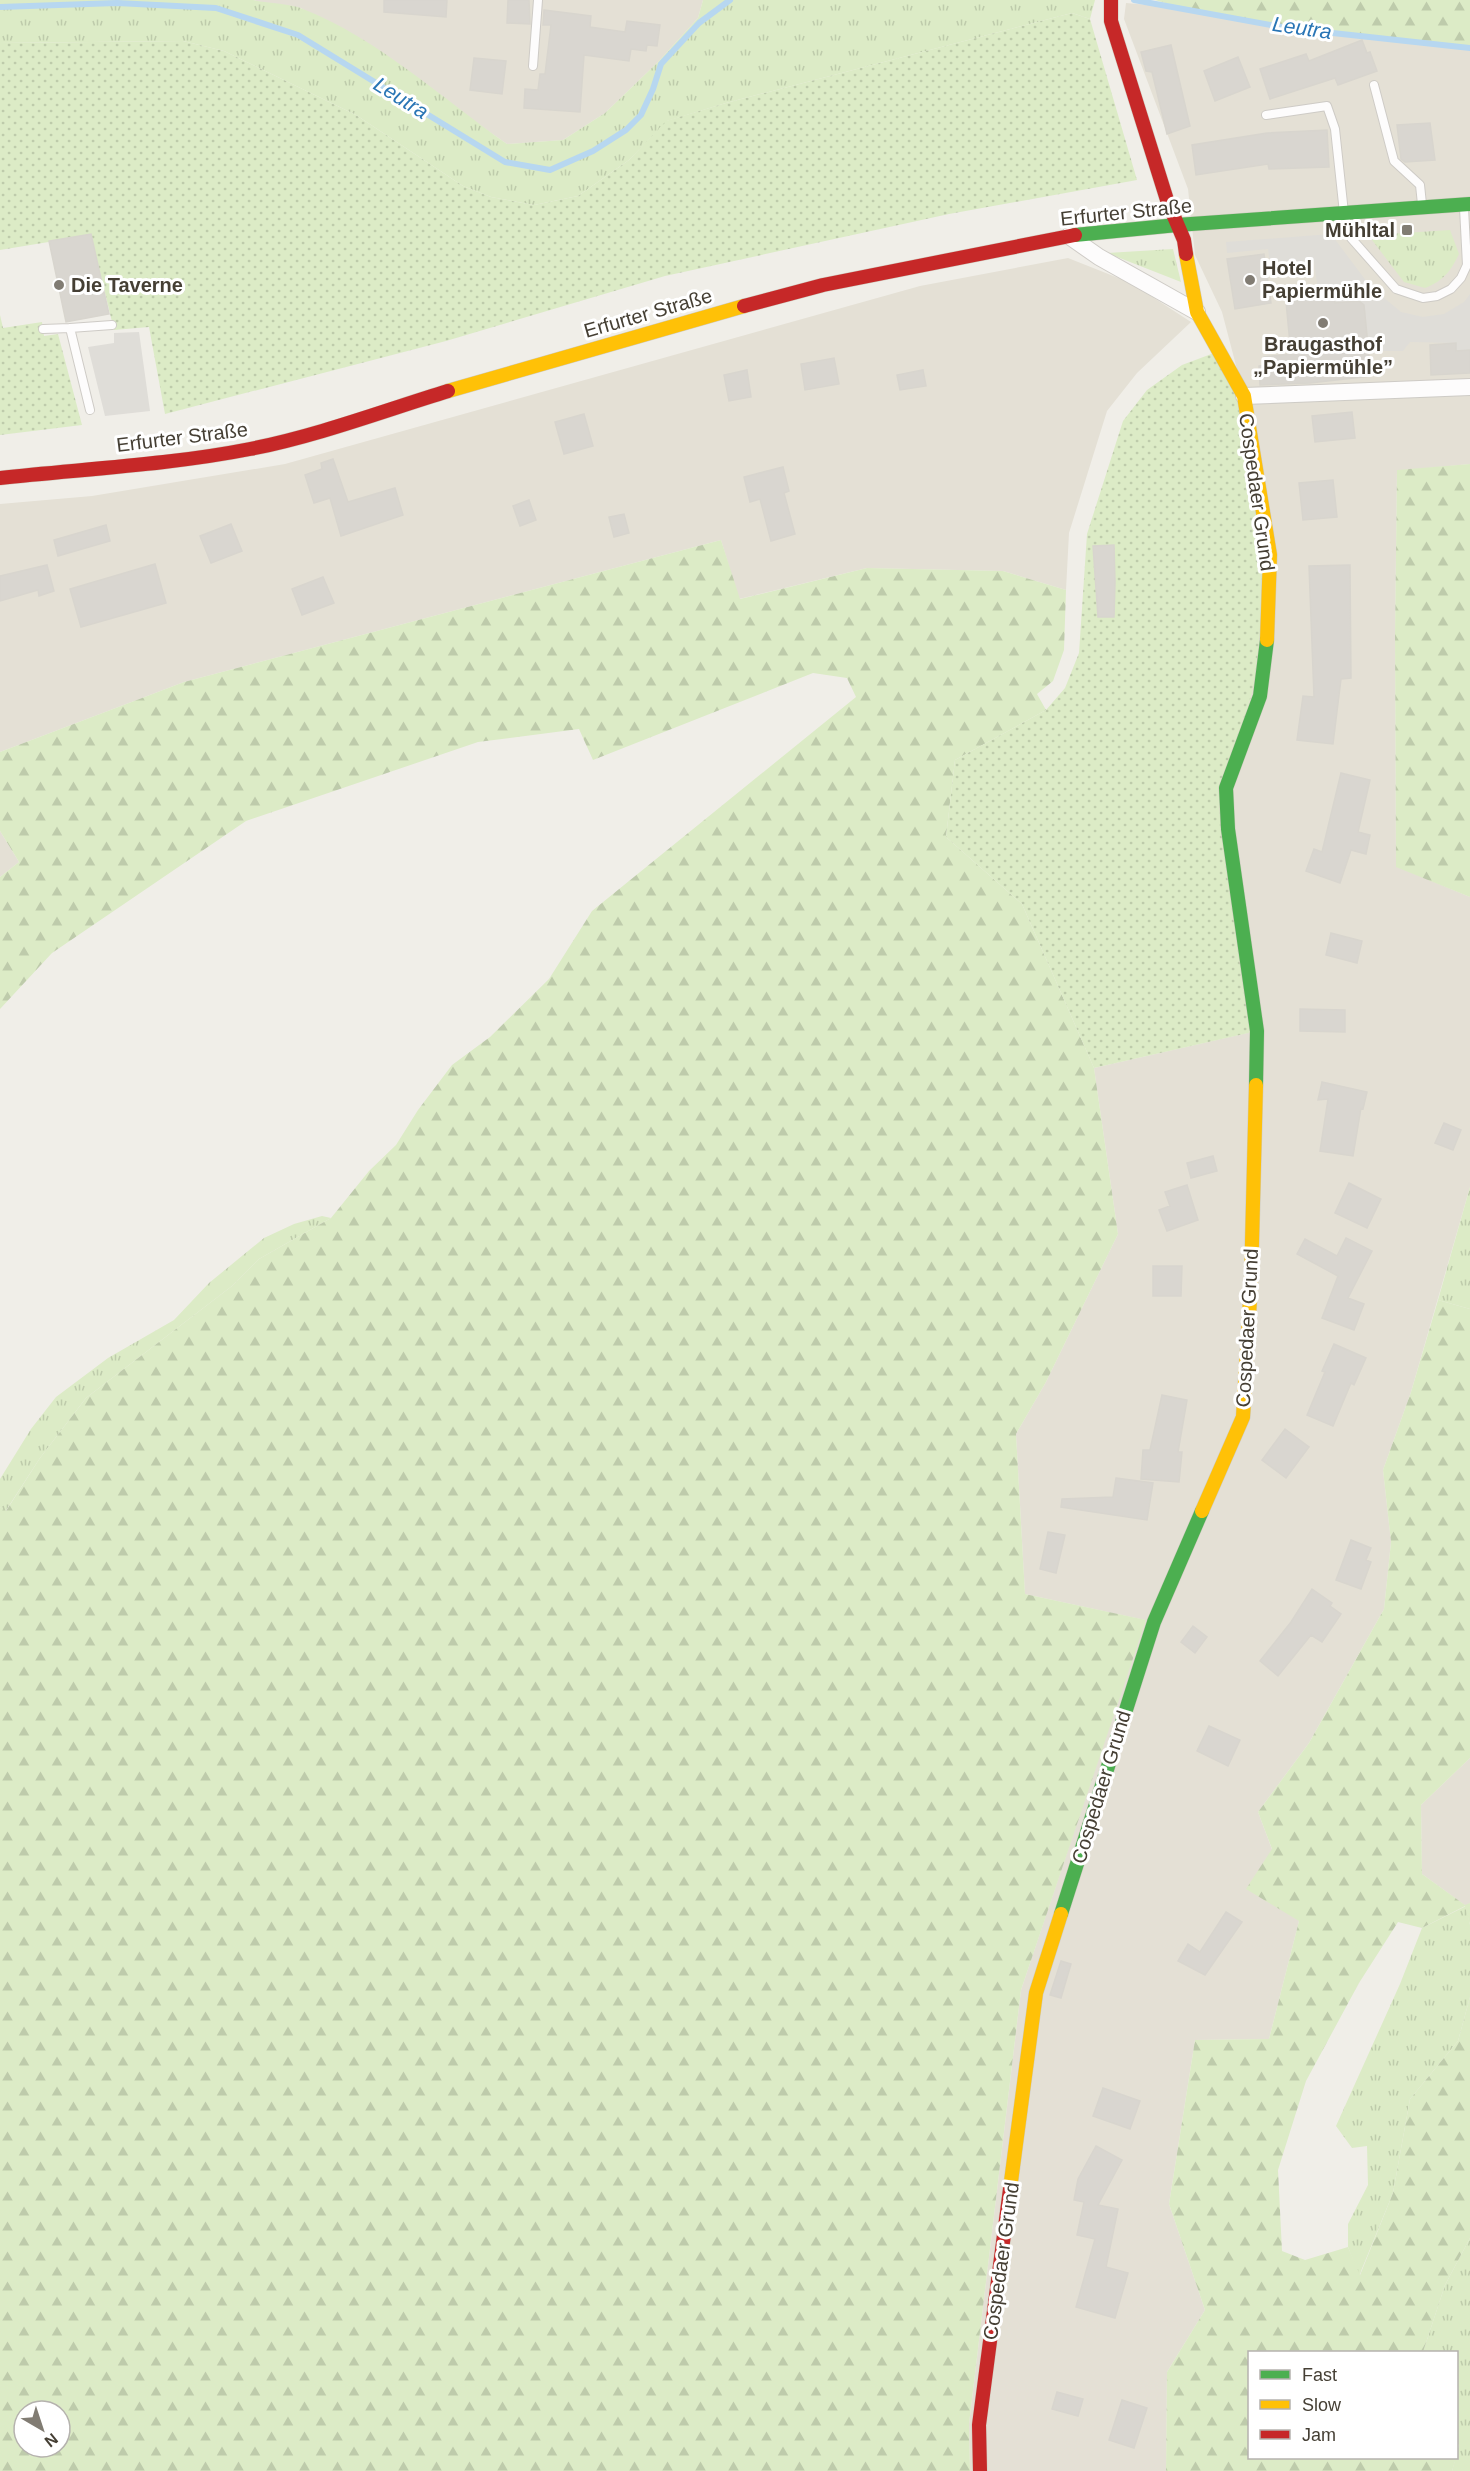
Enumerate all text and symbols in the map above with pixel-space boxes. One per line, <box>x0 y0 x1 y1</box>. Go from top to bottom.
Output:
water label: Leutra <box>1271 12 1333 43</box>
water label: Leutra <box>370 72 433 123</box>
street label: Erfurter Straße <box>1059 194 1193 230</box>
place label: Mühltal <box>1325 219 1395 241</box>
marker: Mühltal <box>1400 223 1414 237</box>
place label: Hotel Papiermühle <box>1262 257 1382 302</box>
marker: Hotel Papiermühle <box>1243 273 1257 287</box>
place label: Die Taverne <box>71 274 183 296</box>
marker: Die Taverne <box>52 278 66 292</box>
street label: Erfurter Straße <box>581 284 715 342</box>
marker: Braugasthof „Papiermühle” <box>1316 316 1330 330</box>
place label: Braugasthof „Papiermühle” <box>1253 333 1393 378</box>
street label: Cospedaer Grund <box>1235 412 1279 572</box>
street label: Erfurter Straße <box>115 418 249 456</box>
street label: Cospedaer Grund <box>1232 1248 1262 1408</box>
street label: Cospedaer Grund <box>1067 1708 1135 1866</box>
street label: Cospedaer Grund <box>979 2181 1023 2341</box>
legend <box>1248 2351 1458 2459</box>
text: Fast <box>1302 2365 1337 2385</box>
text: Slow <box>1302 2395 1342 2415</box>
north arrow <box>12 2399 72 2459</box>
text: Jam <box>1302 2425 1336 2445</box>
text: N <box>41 2430 61 2451</box>

